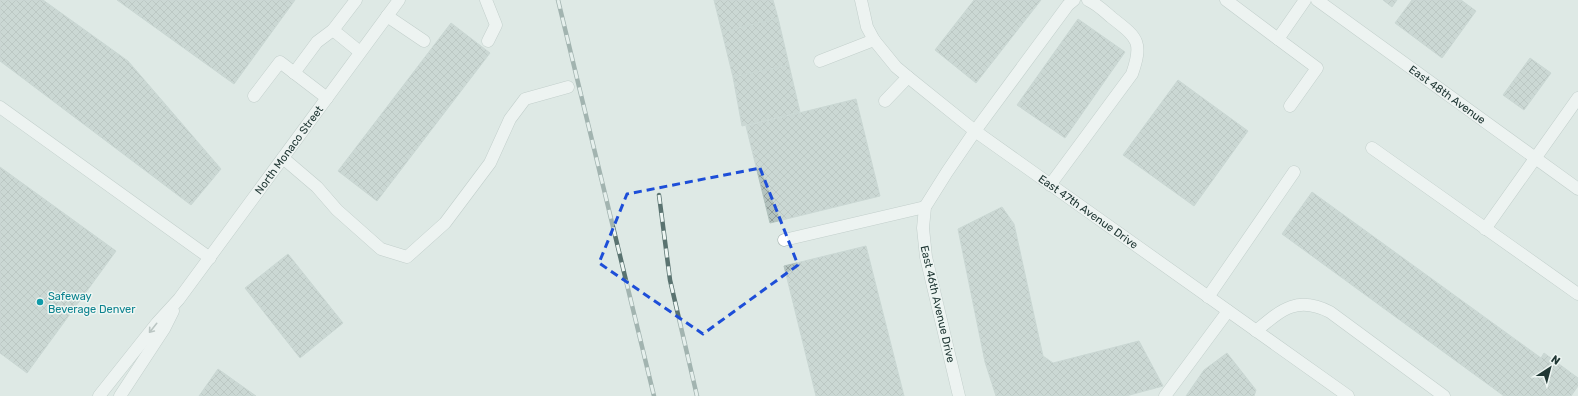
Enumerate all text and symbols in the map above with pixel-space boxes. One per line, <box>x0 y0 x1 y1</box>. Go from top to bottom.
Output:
street label: East 48th Avenue <box>1406 63 1488 127</box>
street label: North Monaco Street <box>252 103 326 197</box>
street label: East 47th Avenue Drive <box>1036 172 1140 252</box>
street label: East 46th Avenue Drive <box>918 244 957 364</box>
place label: Safeway Beverage Denver <box>48 290 136 316</box>
marker: Safeway Beverage Denver <box>35 297 45 307</box>
one-way arrow <box>148 322 157 333</box>
north arrow <box>1530 348 1570 388</box>
text: N <box>1549 353 1563 368</box>

